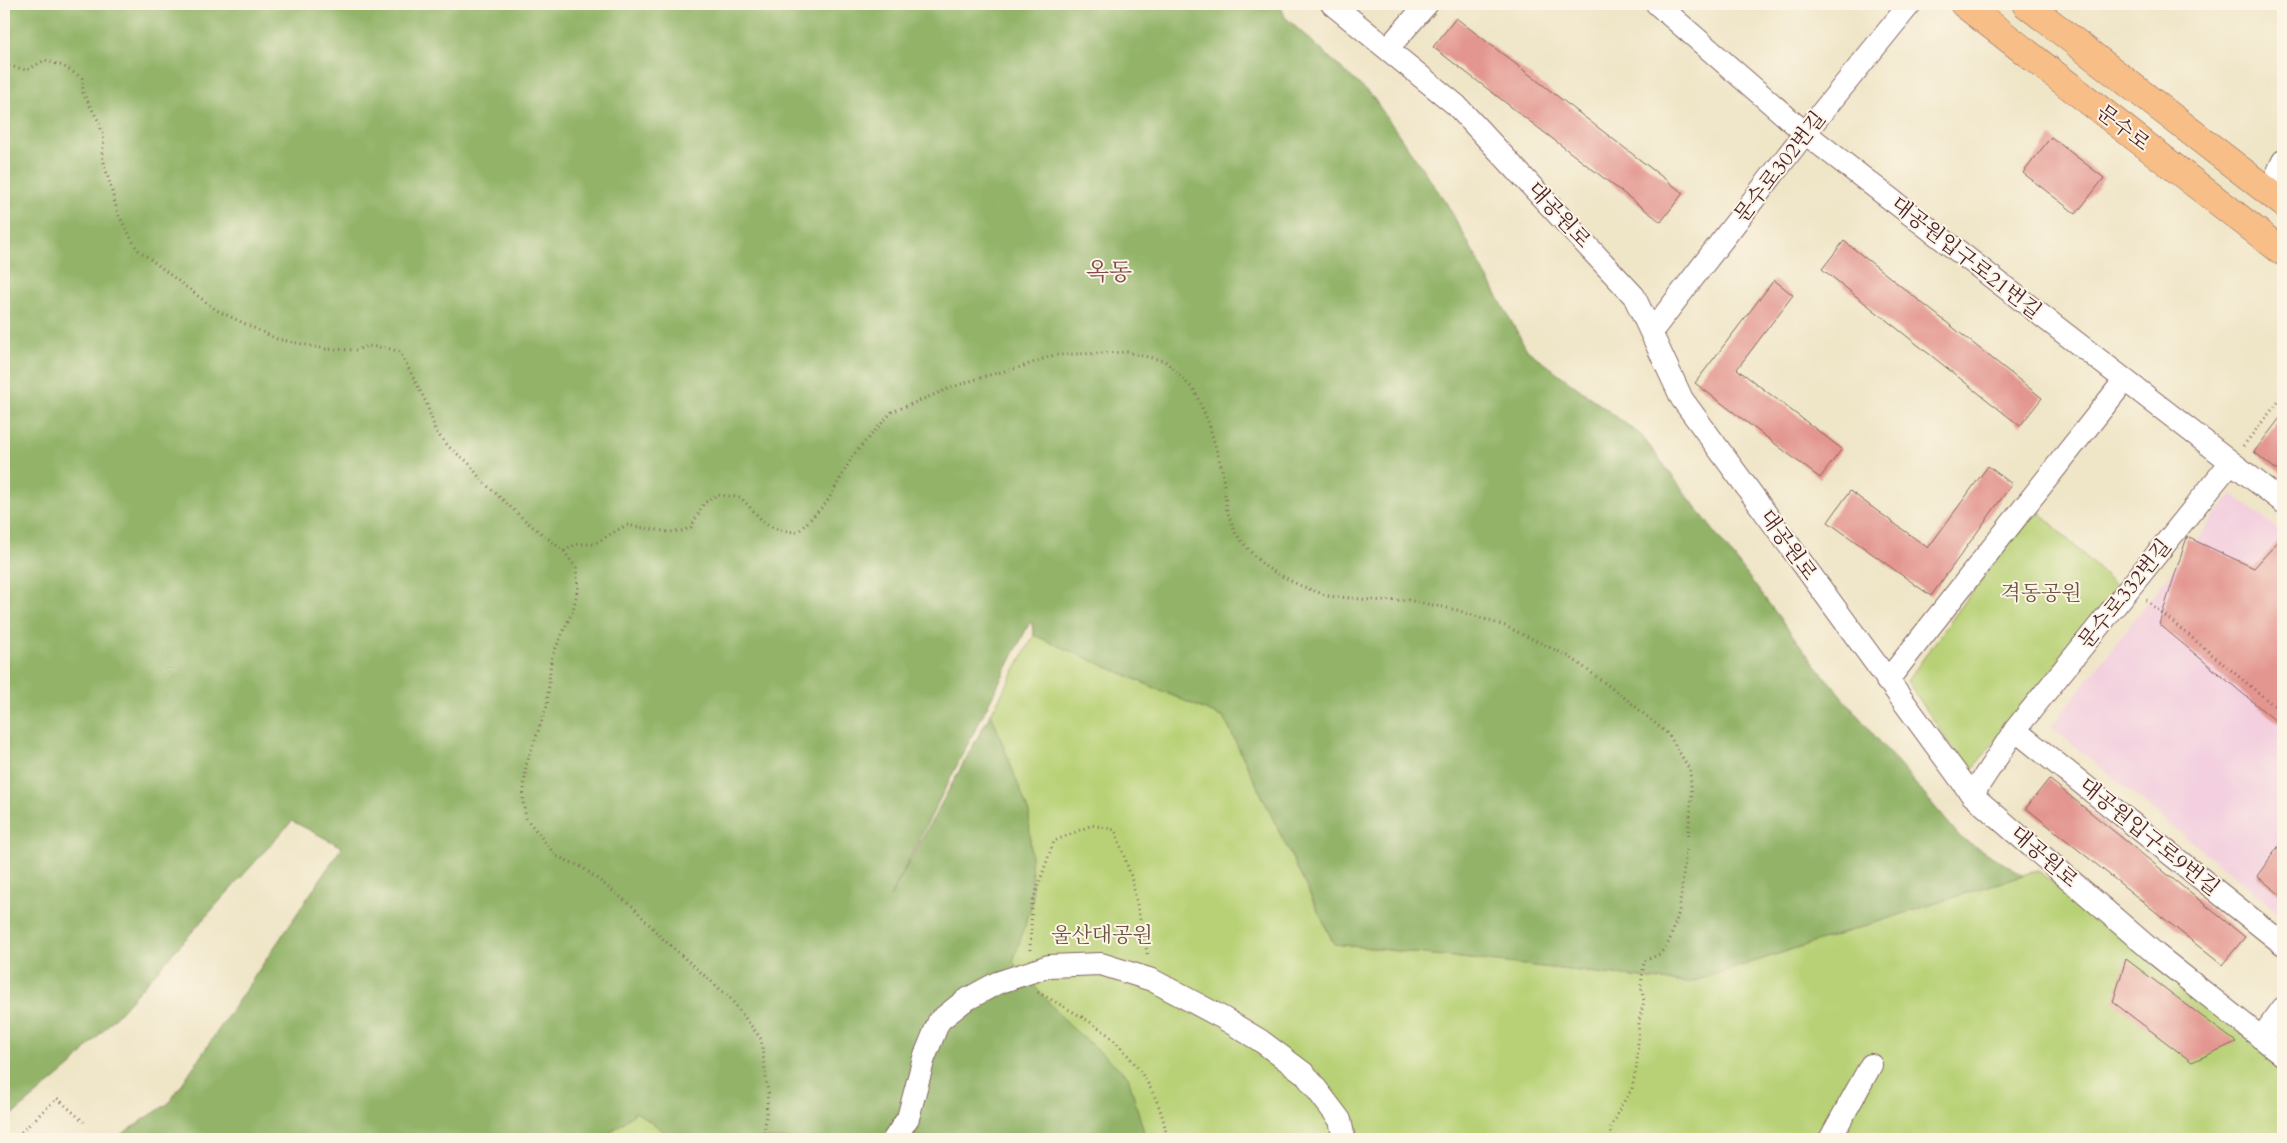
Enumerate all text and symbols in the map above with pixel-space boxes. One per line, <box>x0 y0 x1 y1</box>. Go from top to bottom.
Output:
street label: 문수로 <box>2090 98 2156 158</box>
street label: 문수로302번길 <box>1727 105 1833 229</box>
street label: 대공원로 <box>1521 175 1597 255</box>
street label: 대공원입구로21번길 <box>1885 190 2047 326</box>
district label: 옥동 <box>1086 256 1132 289</box>
street label: 대공원로 <box>1752 504 1824 586</box>
street label: 문수로332번길 <box>2072 533 2178 655</box>
park label: 격동공원 <box>2000 579 2082 608</box>
street label: 대공원입구로9번길 <box>2073 771 2225 903</box>
street label: 대공원로 <box>2004 819 2084 895</box>
park label: 울산대공원 <box>1051 921 1153 950</box>

